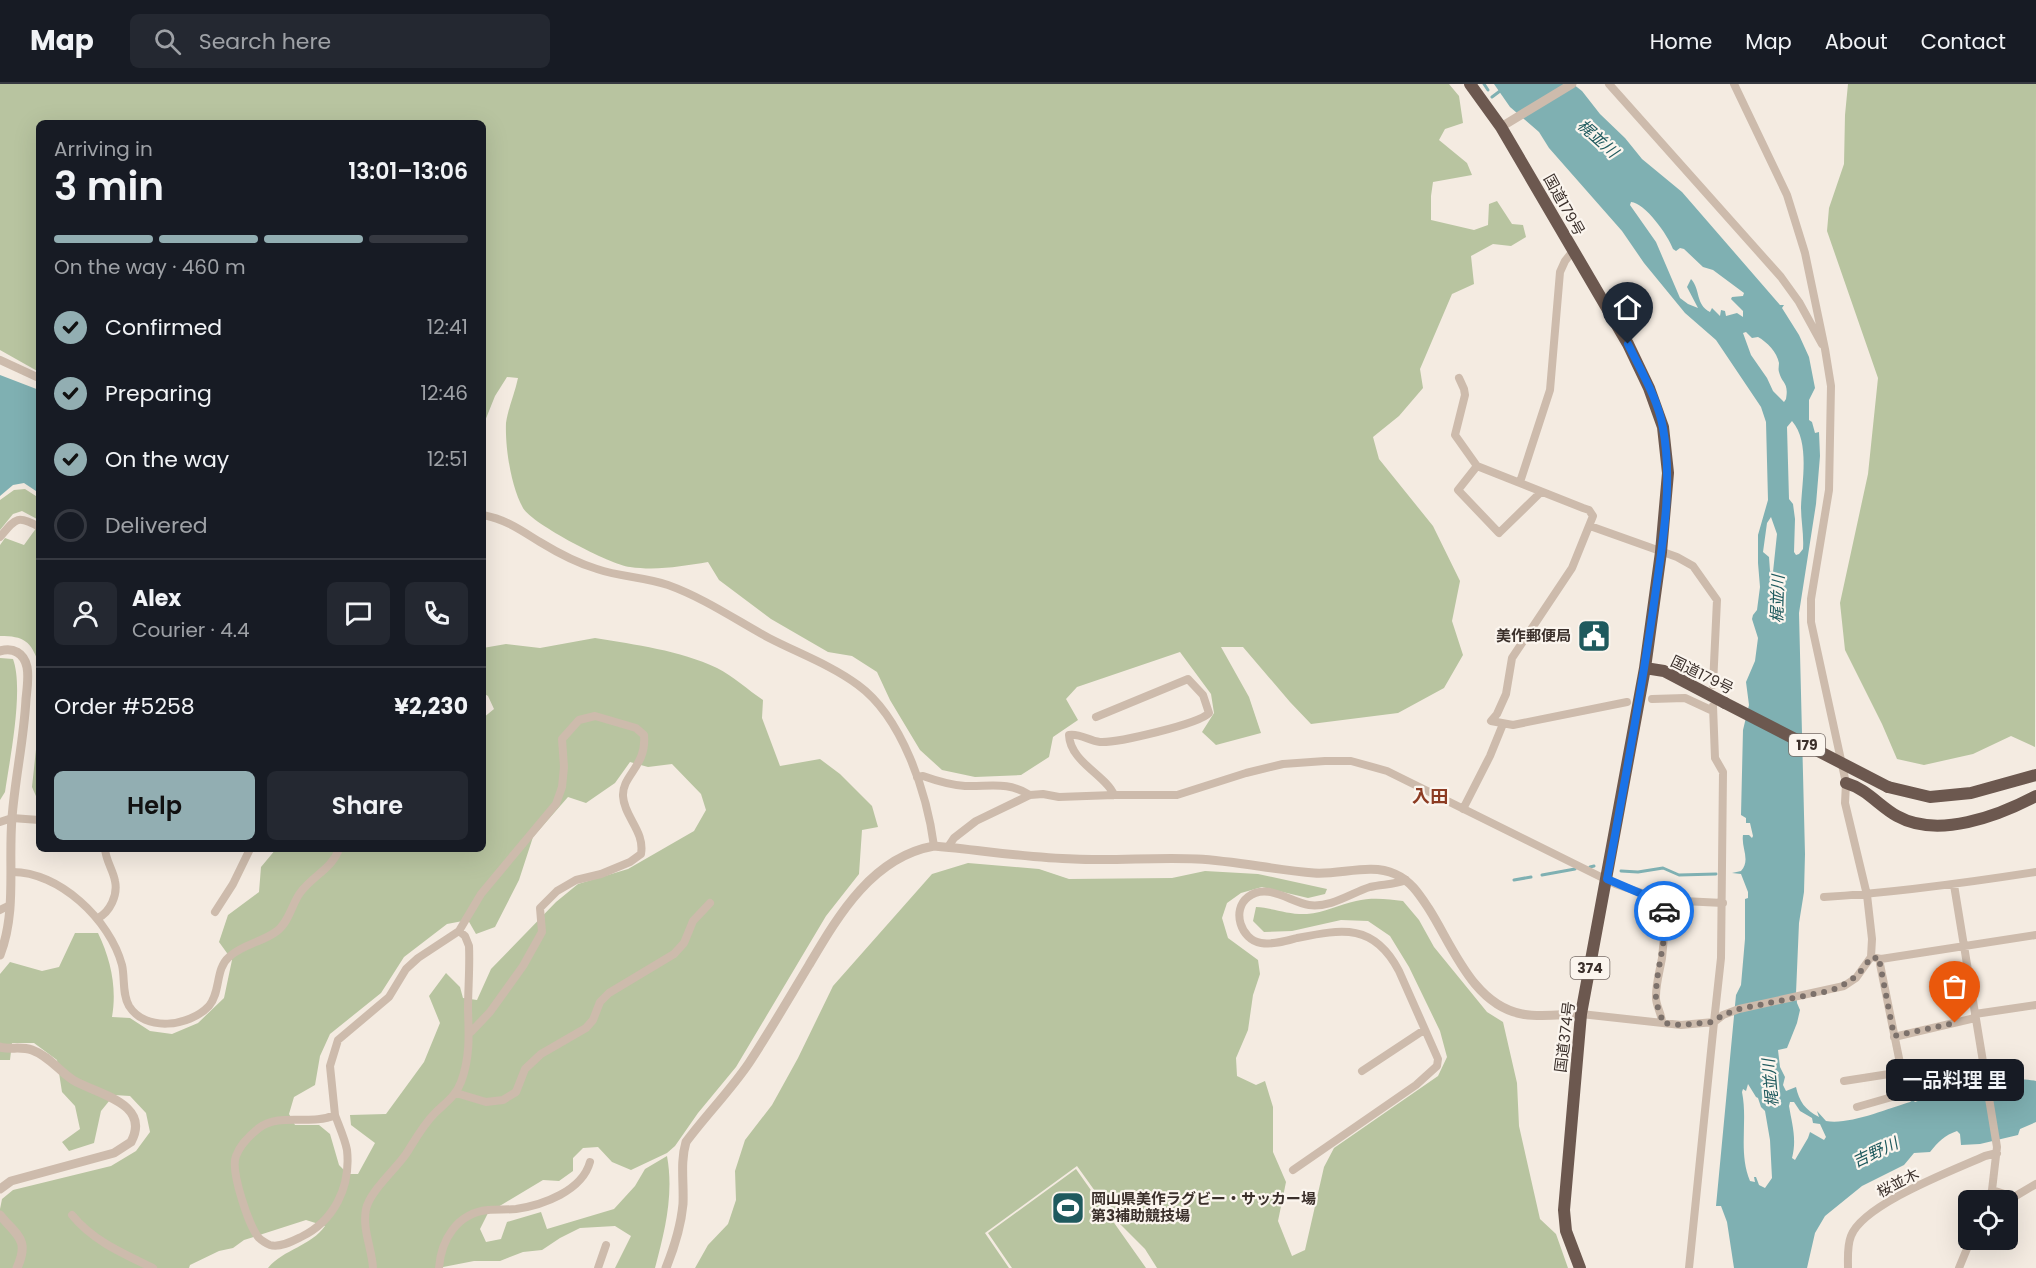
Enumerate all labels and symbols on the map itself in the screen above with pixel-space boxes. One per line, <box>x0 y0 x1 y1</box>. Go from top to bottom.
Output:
water label: 梶並川 <box>1572 114 1625 164</box>
street label: 国道179号 <box>1539 170 1590 239</box>
pin <box>1602 282 1653 344</box>
water label: 梶並川 <box>1765 573 1790 623</box>
public building icon: 美作郵便局 <box>1576 618 1612 654</box>
place label: 美作郵便局 <box>1496 625 1571 646</box>
street label: 国道179号 <box>1667 650 1737 699</box>
road number: 179 <box>1789 734 1825 756</box>
district label: 入田 <box>1412 784 1448 809</box>
courier <box>1634 881 1694 941</box>
road number: 374 <box>1570 957 1610 979</box>
pin <box>1929 961 1980 1023</box>
street label: 国道374号 <box>1550 1000 1579 1074</box>
water label: 梶並川 <box>1757 1056 1784 1108</box>
callout: 一品料理 里 <box>1886 1059 2024 1101</box>
water label: 吉野川 <box>1849 1131 1904 1173</box>
street label: 桜並木 <box>1873 1163 1923 1202</box>
place label: 岡山県美作ラグビー・サッカー場 第3補助競技場 <box>1091 1188 1316 1226</box>
sports icon: 岡山県美作ラグビー・サッカー場 第3補助競技場 <box>1050 1190 1086 1226</box>

